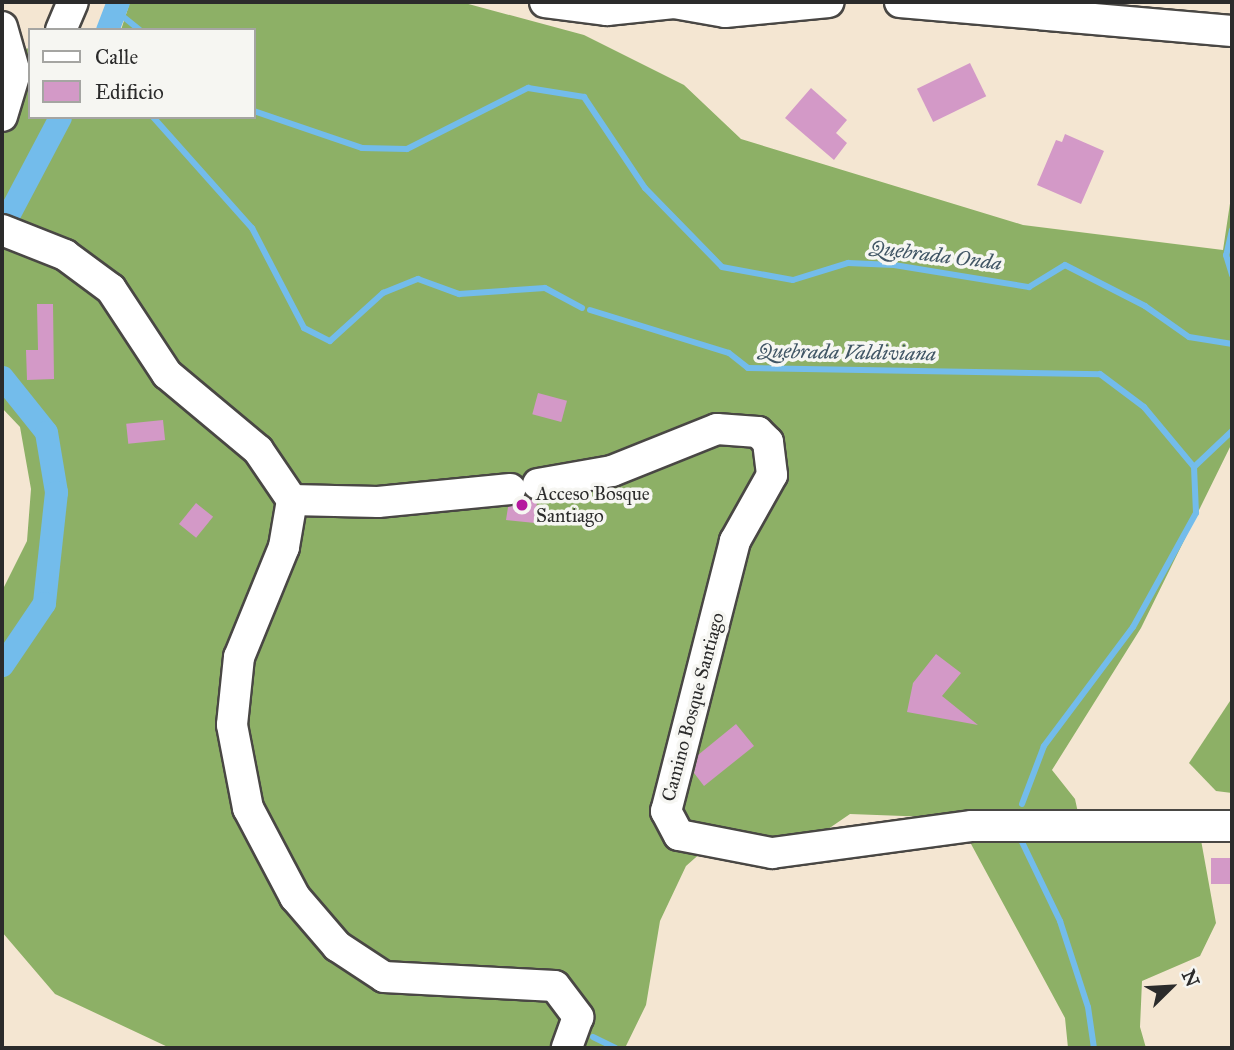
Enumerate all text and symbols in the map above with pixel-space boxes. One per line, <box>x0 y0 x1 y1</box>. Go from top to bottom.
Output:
legend <box>28 28 256 119</box>
text: Calle <box>95 44 138 70</box>
text: Edificio <box>95 79 164 105</box>
water label: Quebrada Onda <box>869 234 1003 276</box>
water label: Quebrada Valdiviana <box>758 338 936 366</box>
place label: Acceso Bosque Santiago <box>536 483 650 527</box>
marker: Acceso Bosque Santiago <box>514 497 530 513</box>
street label: Camino Bosque Santiago <box>657 610 729 804</box>
north arrow <box>1136 952 1206 1022</box>
text: N <box>1177 966 1204 990</box>

